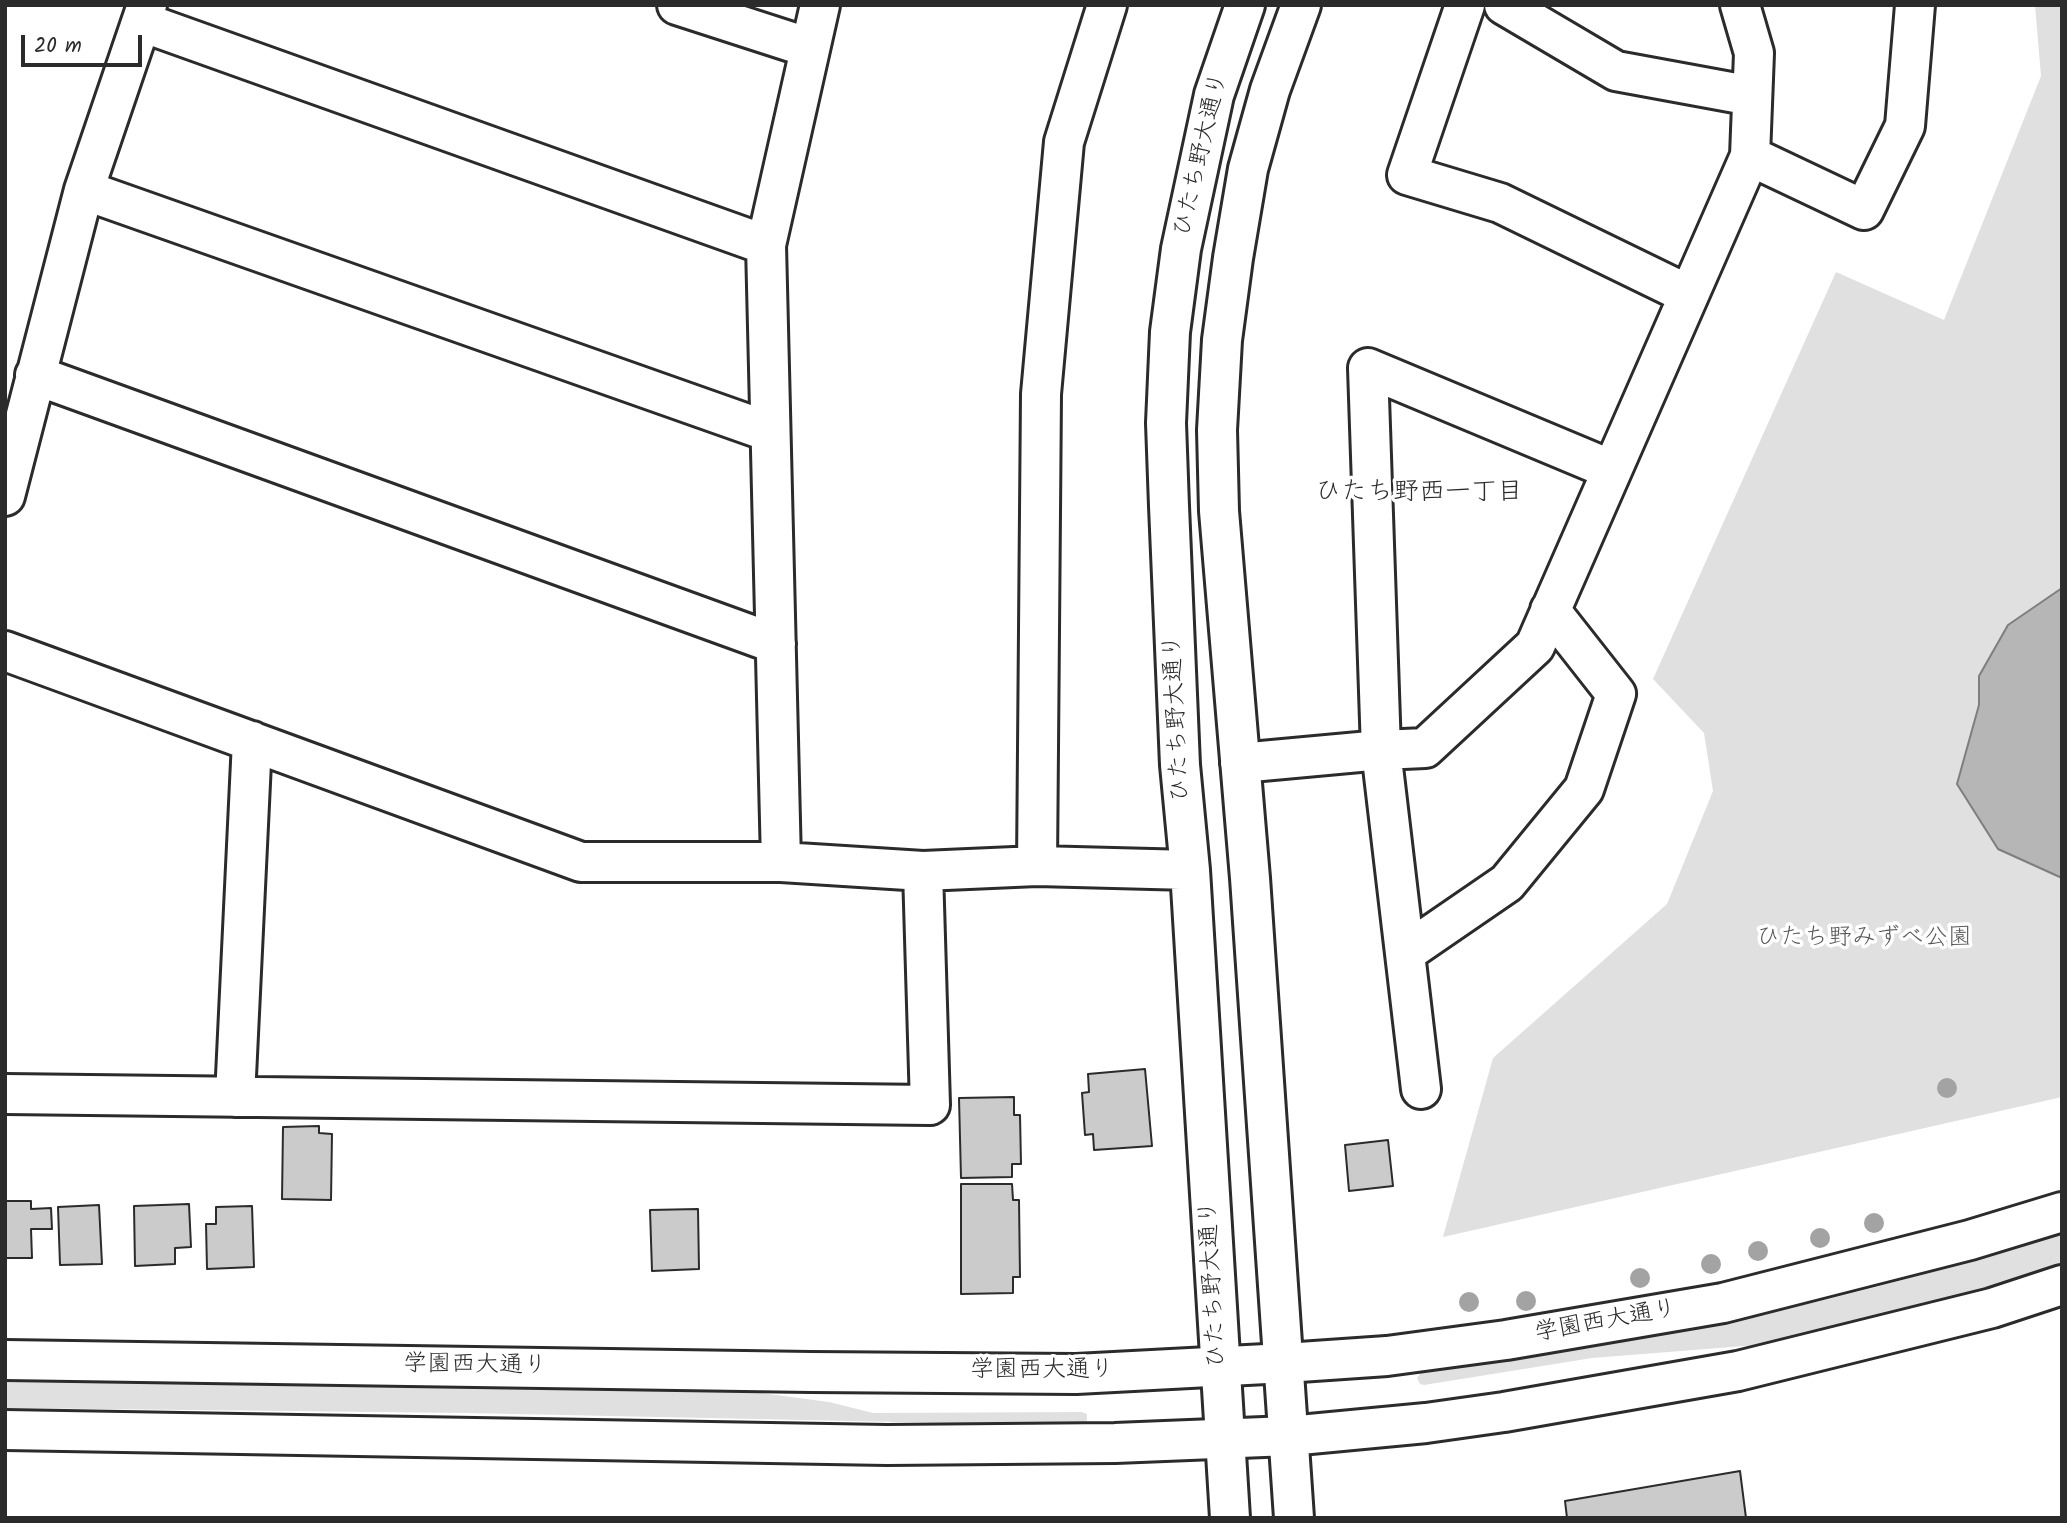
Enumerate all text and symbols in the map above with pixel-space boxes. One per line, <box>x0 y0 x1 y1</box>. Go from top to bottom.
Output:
scale bar <box>24 21 145 65</box>
text: 20 m <box>34 30 82 63</box>
street label: ひたち野大通り <box>1170 70 1236 240</box>
district label: ひたち野西一丁目 <box>1315 479 1523 511</box>
street label: ひたち野大通り <box>1160 633 1198 803</box>
park label: ひたち野みずべ公園 <box>1756 926 1972 954</box>
street label: ひたち野大通り <box>1196 1199 1234 1369</box>
street label: 学園西大通り <box>1533 1296 1679 1350</box>
street label: 学園西大通り <box>403 1351 547 1383</box>
street label: 学園西大通り <box>970 1358 1114 1386</box>

